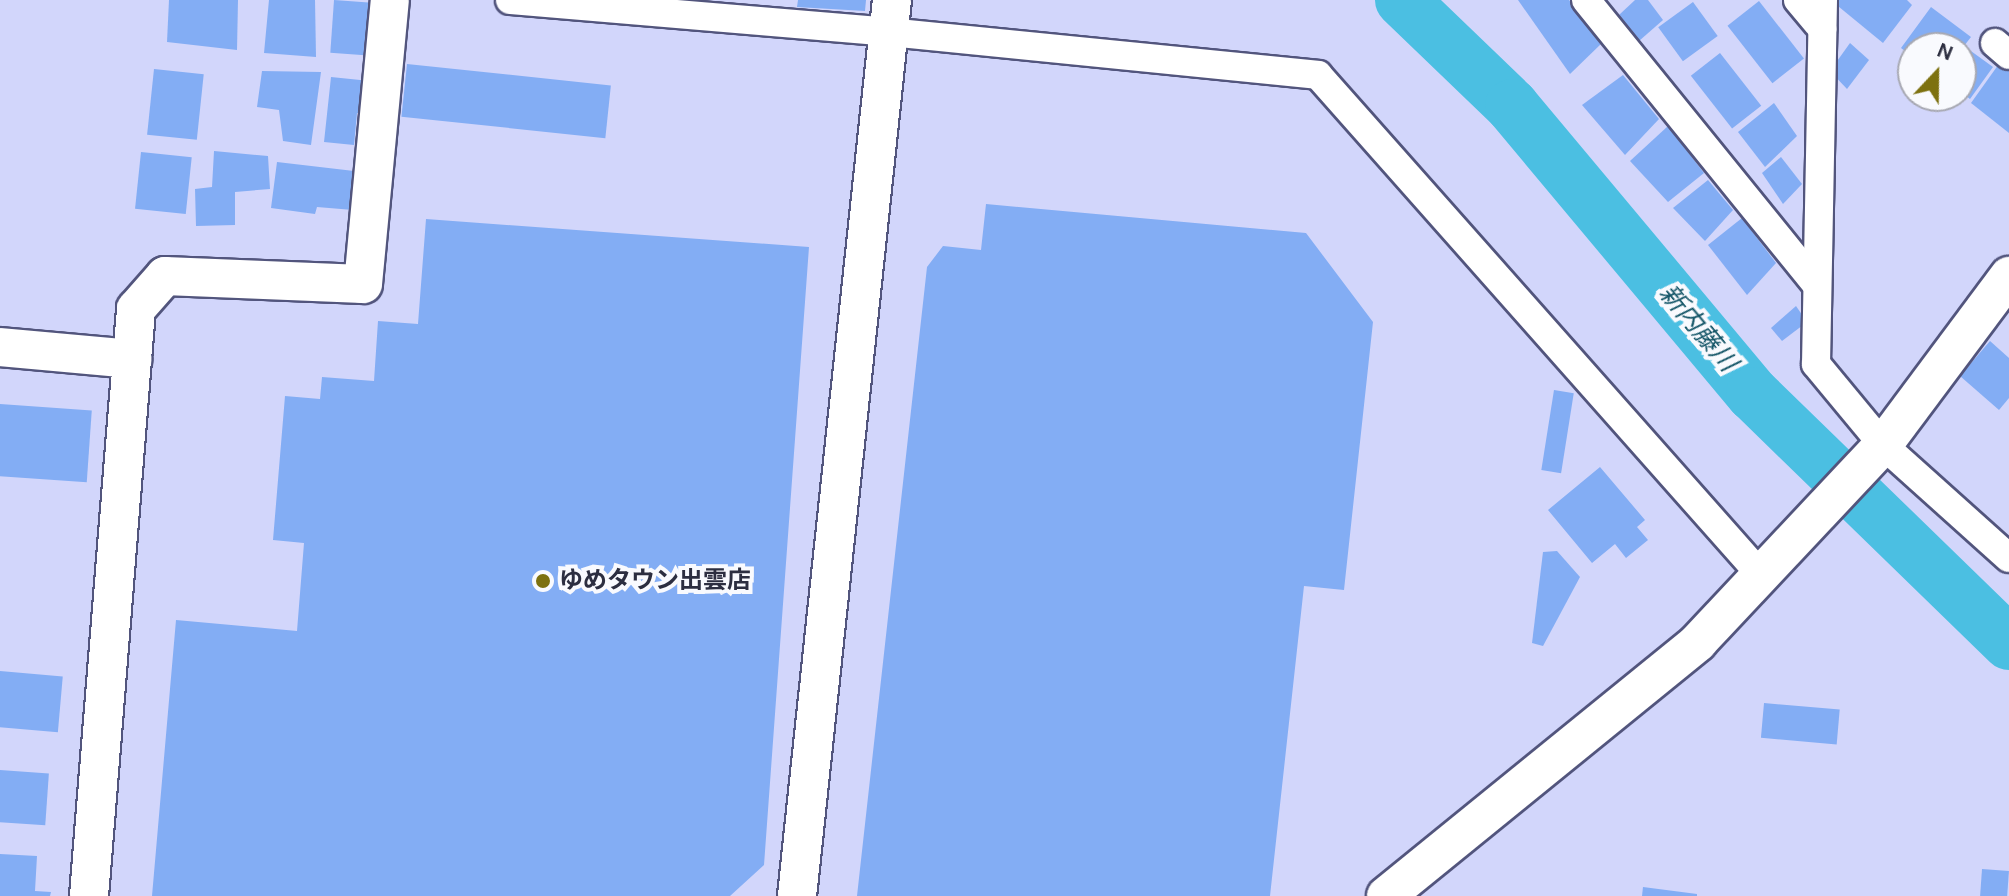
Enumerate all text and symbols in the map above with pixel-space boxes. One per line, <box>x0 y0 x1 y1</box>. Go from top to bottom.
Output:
north arrow <box>1897 32 1977 112</box>
text: N <box>1933 37 1957 67</box>
water label: 新内藤川 <box>1653 278 1743 378</box>
place label: ゆめタウン出雲店 <box>559 567 751 595</box>
marker: ゆめタウン出雲店 <box>534 572 552 590</box>

